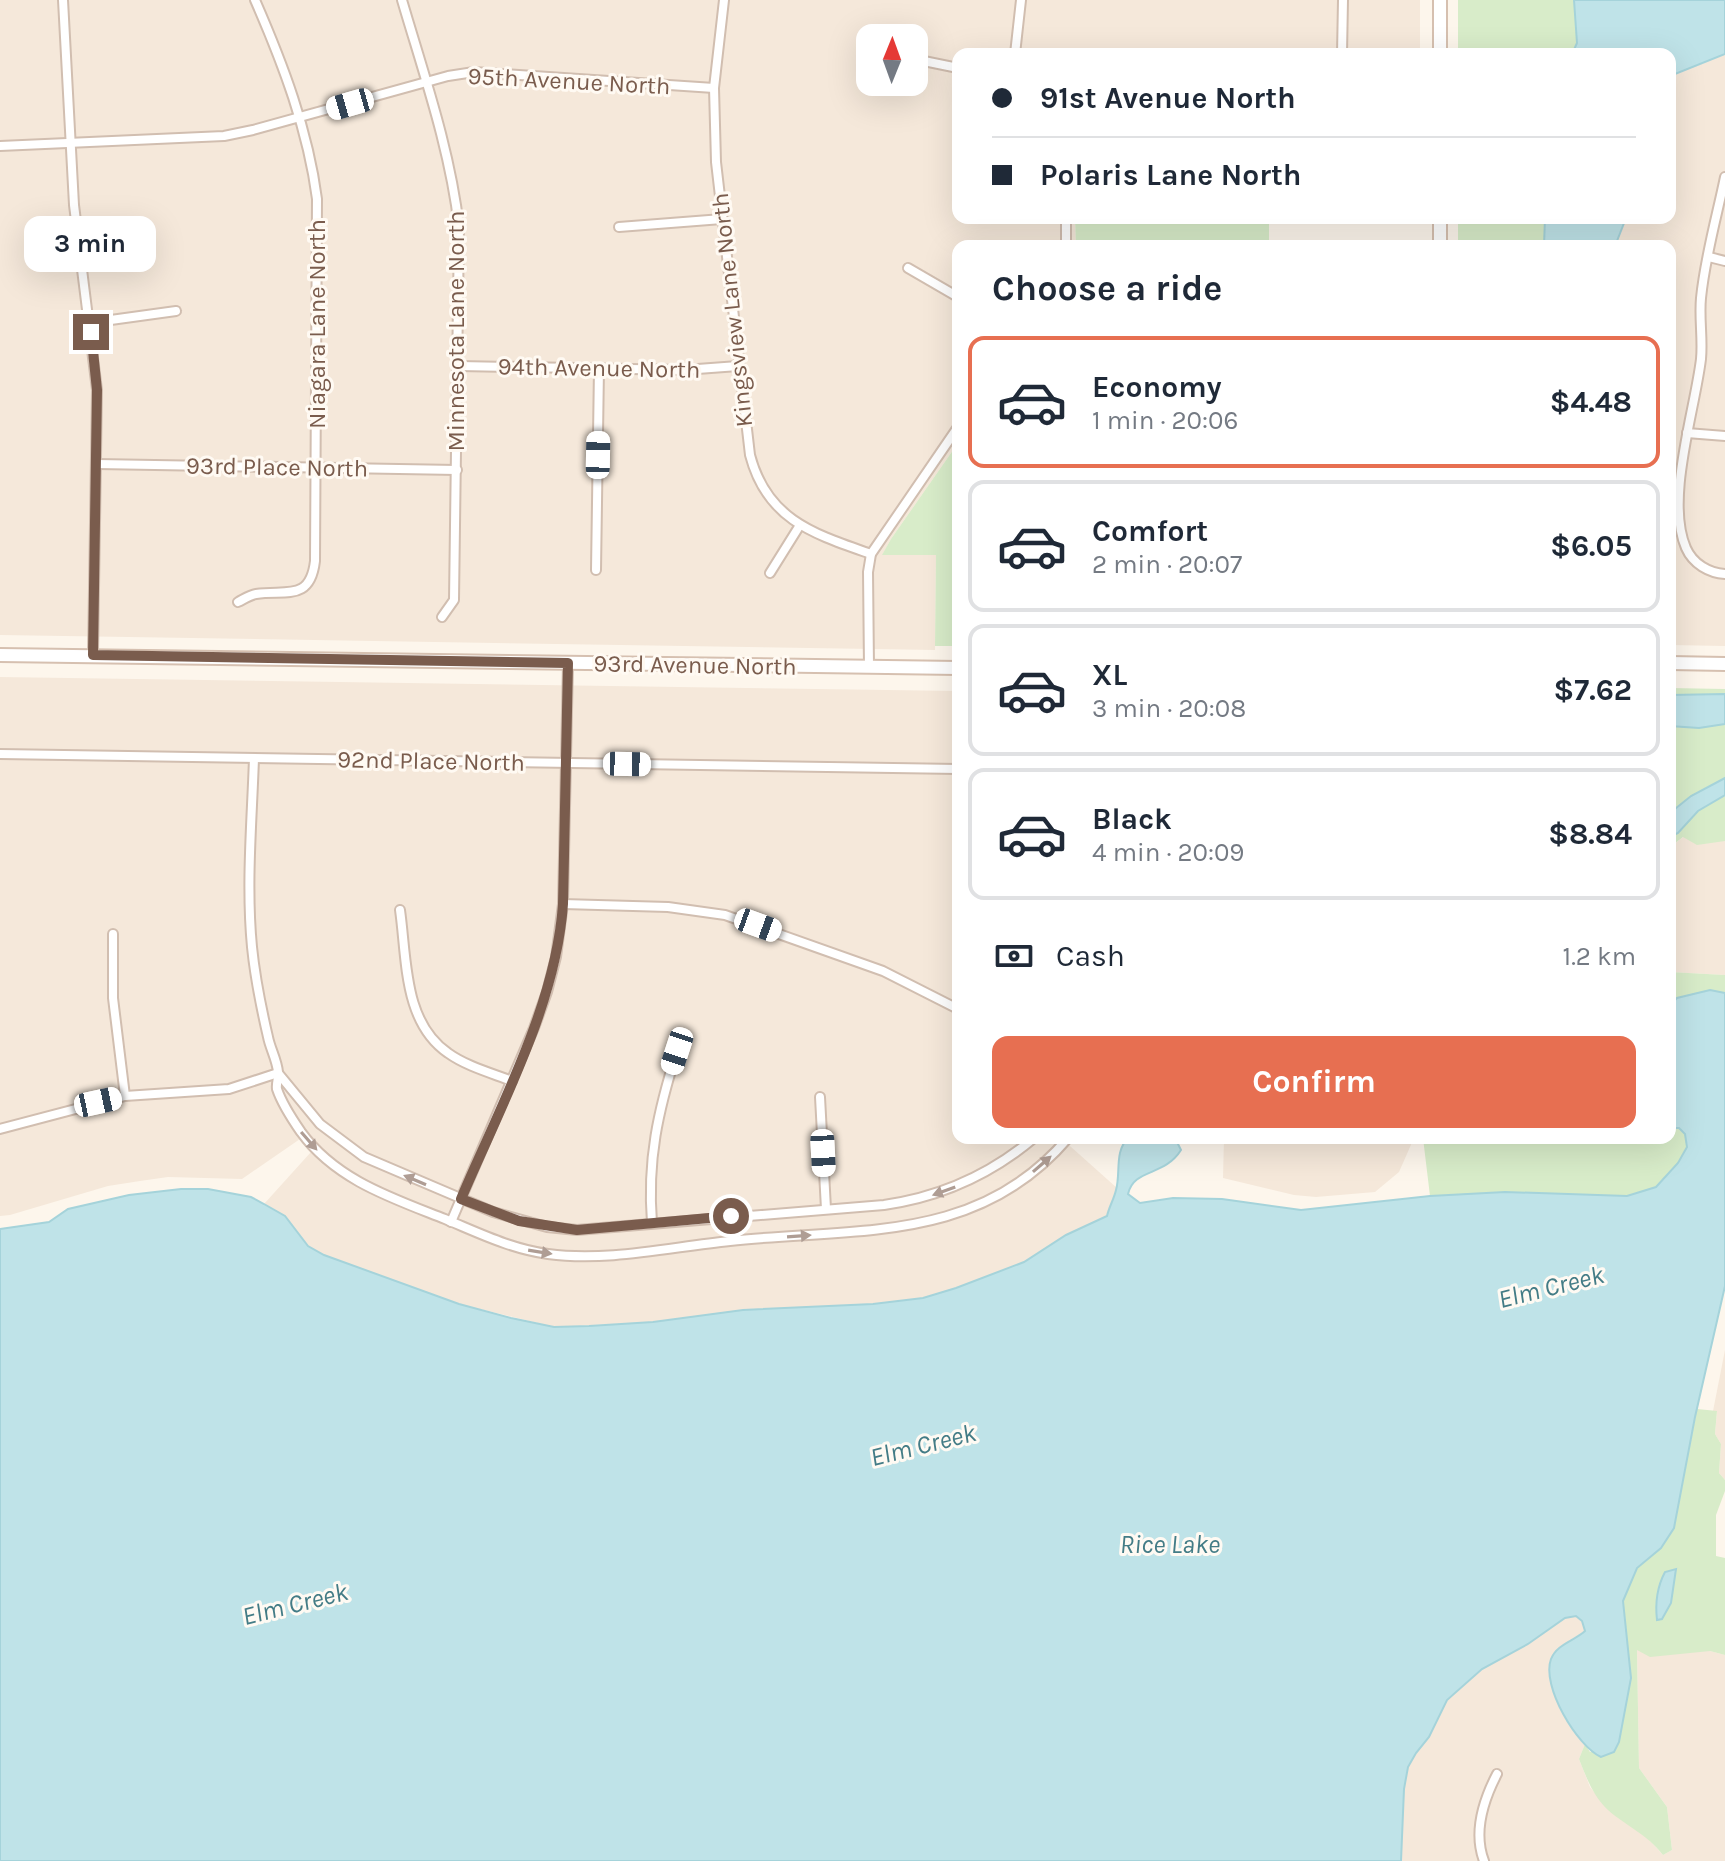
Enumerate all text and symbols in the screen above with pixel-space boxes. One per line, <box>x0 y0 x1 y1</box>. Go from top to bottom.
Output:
north arrow <box>856 24 928 96</box>
map controls <box>856 24 928 96</box>
street label: 95th Avenue North <box>467 62 671 100</box>
text: 91st Avenue North <box>1040 80 1296 116</box>
car <box>324 86 376 122</box>
text: Polaris Lane North <box>1040 157 1301 193</box>
street label: Kingsview Lane North <box>706 191 758 429</box>
street label: Minnesota Lane North <box>442 210 470 452</box>
callout: 3 min <box>25 216 157 272</box>
street label: Niagara Lane North <box>303 219 331 429</box>
text: 3 min <box>54 228 126 259</box>
text: Choose a ride <box>992 267 1222 309</box>
route end <box>73 314 109 350</box>
street label: 94th Avenue North <box>497 352 701 384</box>
icon: car <box>996 366 1068 438</box>
text: Economy <box>1092 369 1222 405</box>
text: $4.48 <box>1550 384 1632 420</box>
text: 1 min · 20:06 <box>1092 405 1238 436</box>
car <box>586 431 610 479</box>
street label: 93rd Place North <box>186 451 368 483</box>
icon: car <box>996 510 1068 582</box>
text: Comfort <box>1092 513 1208 549</box>
text: $6.05 <box>1550 528 1632 564</box>
text: 2 min · 20:07 <box>1092 549 1242 580</box>
street label: 93rd Avenue North <box>593 649 797 681</box>
icon: car <box>996 654 1068 726</box>
text: XL <box>1092 657 1127 693</box>
text: $7.62 <box>1554 672 1632 708</box>
text: 3 min · 20:08 <box>1092 693 1246 724</box>
street label: 92nd Place North <box>337 745 525 777</box>
car <box>603 752 651 776</box>
icon: car <box>996 798 1068 870</box>
text: Black <box>1092 801 1172 837</box>
text: $8.84 <box>1548 816 1632 852</box>
text: 4 min · 20:09 <box>1092 837 1244 868</box>
car <box>731 906 785 944</box>
icon: cash <box>992 934 1036 978</box>
text: Cash <box>1056 938 1125 974</box>
text: 1.2 km <box>1563 941 1636 972</box>
car <box>658 1024 696 1078</box>
button: Confirm <box>992 1036 1636 1128</box>
car <box>72 1085 124 1119</box>
car <box>810 1128 836 1178</box>
one-way arrow <box>300 1130 317 1150</box>
one-way arrow <box>1032 1156 1052 1173</box>
one-way arrow <box>403 1173 427 1186</box>
one-way arrow <box>931 1185 955 1198</box>
route start <box>713 1198 749 1234</box>
one-way arrow <box>787 1229 812 1242</box>
one-way arrow <box>528 1246 553 1259</box>
water label: Elm Creek <box>1495 1259 1608 1315</box>
water label: Elm Creek <box>867 1417 980 1473</box>
water label: Rice Lake <box>1120 1529 1220 1560</box>
water label: Elm Creek <box>239 1576 352 1632</box>

